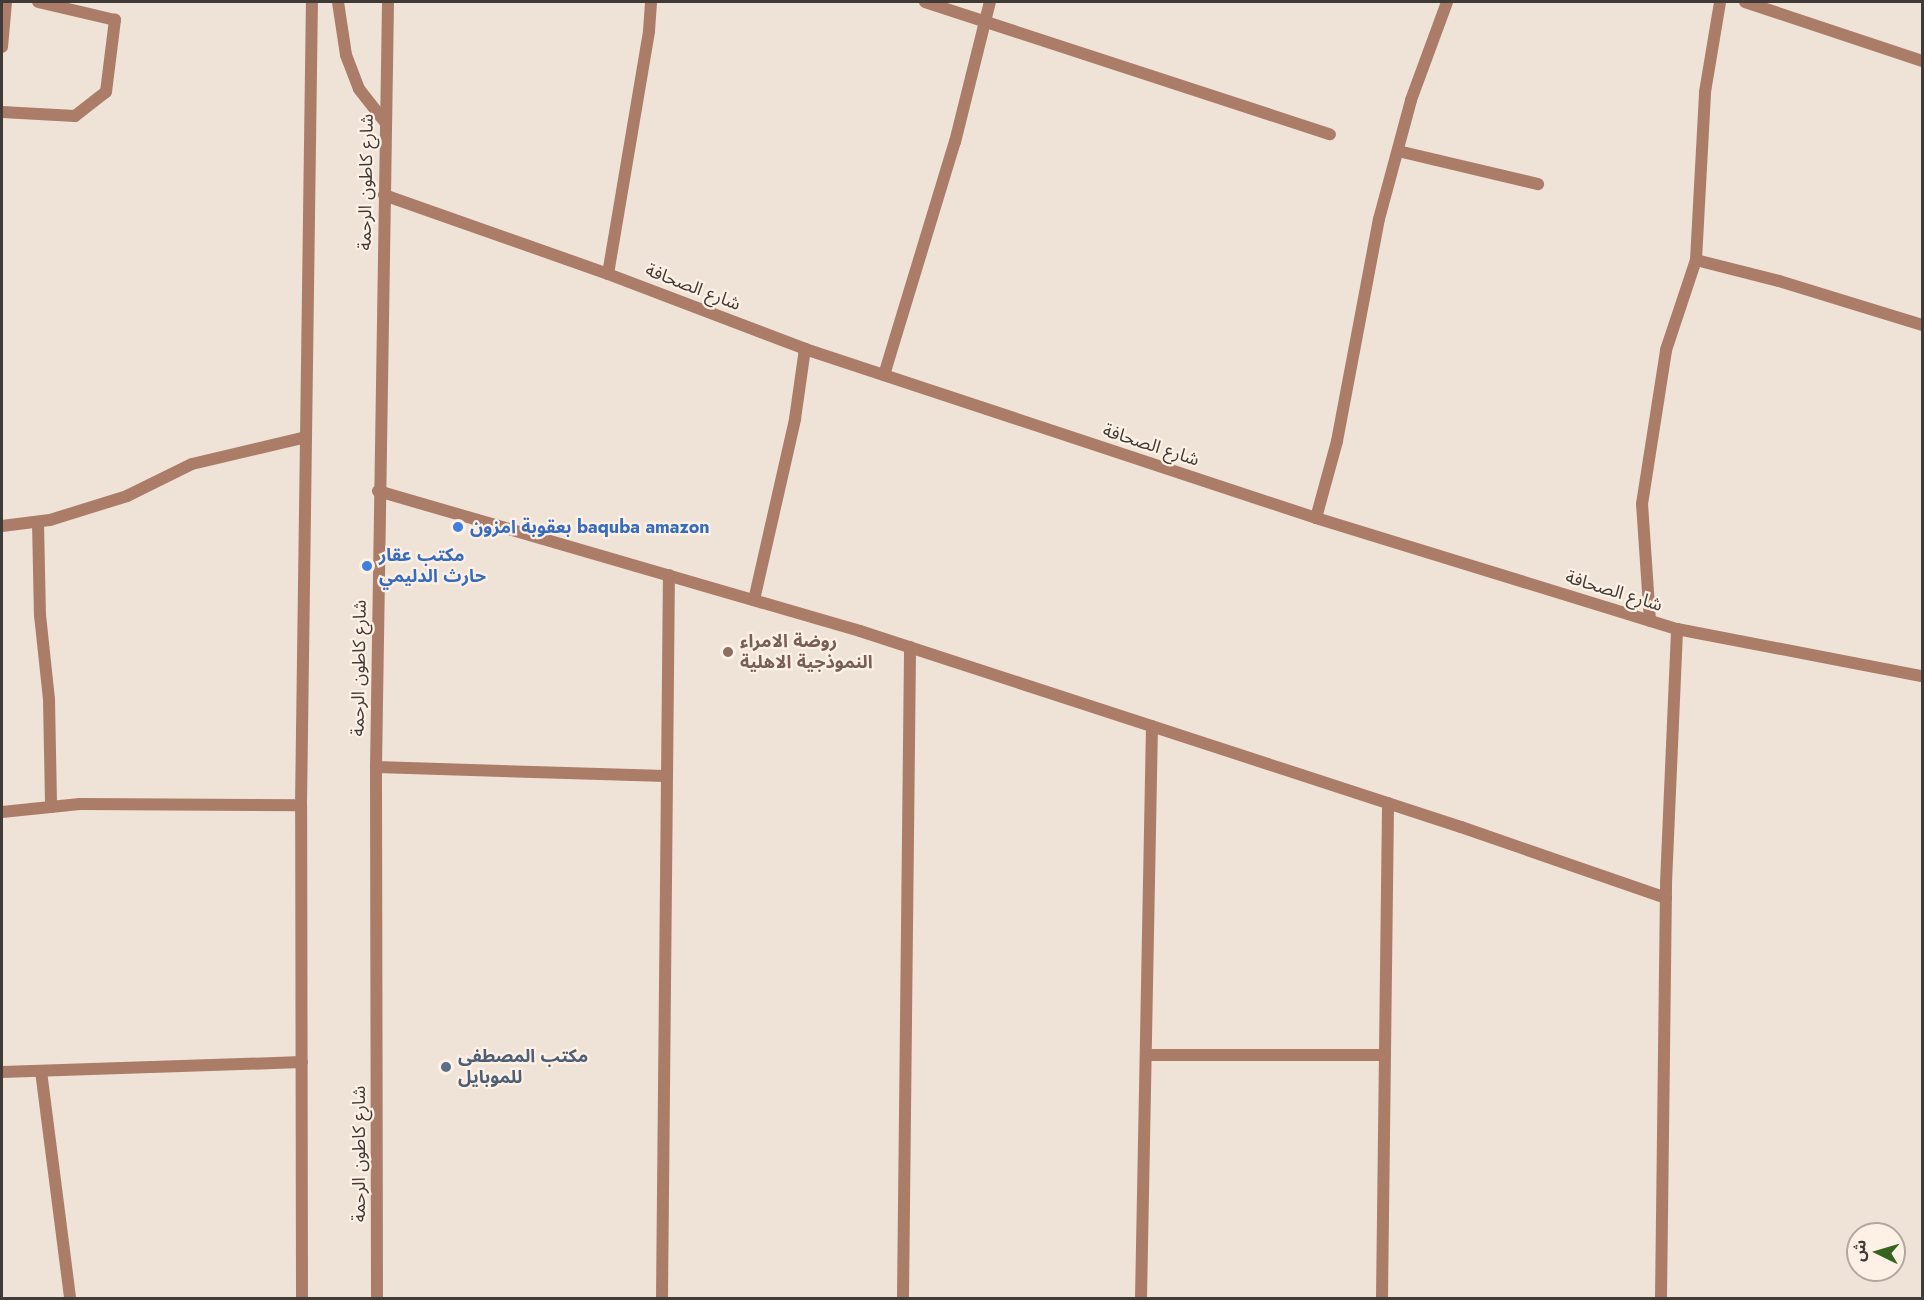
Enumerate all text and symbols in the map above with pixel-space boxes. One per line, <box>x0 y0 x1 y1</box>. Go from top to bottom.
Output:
street label: شارع كاطون الرحمة <box>354 113 378 251</box>
street label: شارع الصحافة <box>642 259 744 315</box>
street label: شارع الصحافة <box>1100 419 1202 471</box>
place label: بعقوبة امزون baquba amazon <box>470 516 710 538</box>
marker: بعقوبة امزون baquba amazon <box>451 520 465 534</box>
place label: مكتب عقار حارث الدليمي <box>379 545 486 588</box>
marker: مكتب عقار حارث الدليمي <box>360 559 374 573</box>
street label: شارع الصحافة <box>1563 566 1665 616</box>
street label: شارع كاطون الرحمة <box>347 599 371 737</box>
place label: روضة الامراء النموذجية الاهلية <box>740 631 873 674</box>
marker: روضة الامراء النموذجية الاهلية <box>721 645 735 659</box>
place label: مكتب المصطفى للموبايل <box>458 1046 588 1088</box>
marker: مكتب المصطفى للموبايل <box>439 1060 453 1074</box>
street label: شارع كاطون الرحمة <box>348 1086 370 1222</box>
north arrow <box>1846 1222 1906 1282</box>
text: ش <box>1847 1239 1872 1262</box>

